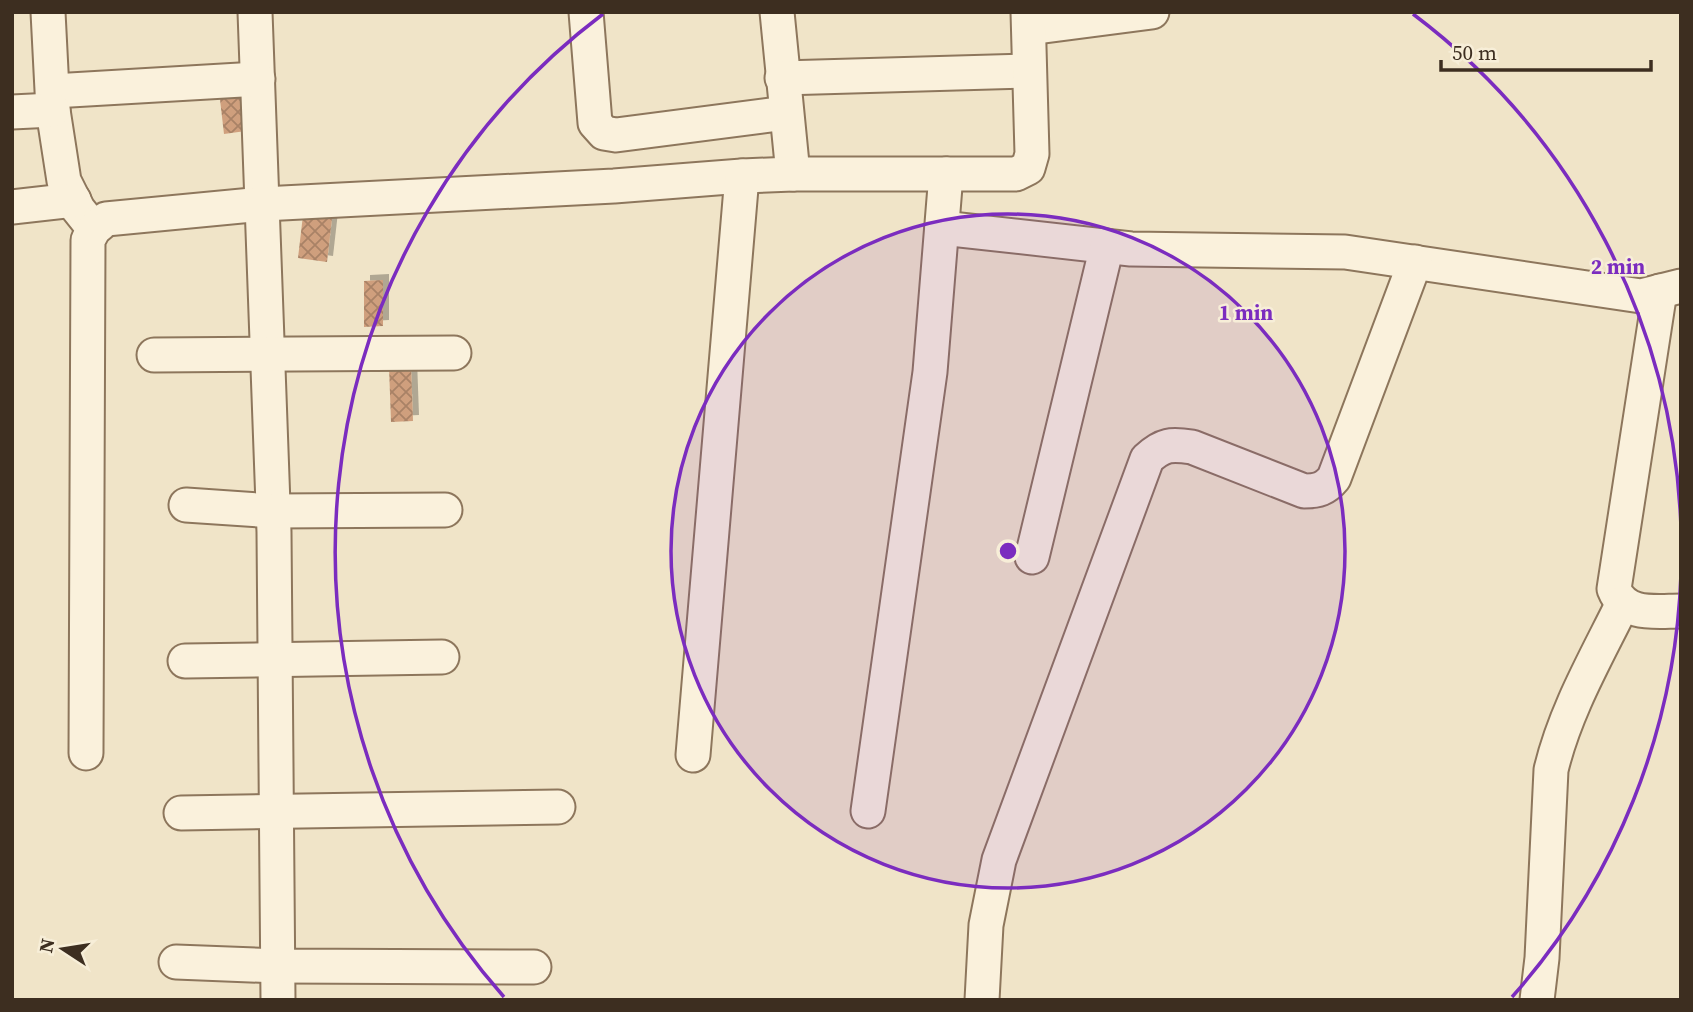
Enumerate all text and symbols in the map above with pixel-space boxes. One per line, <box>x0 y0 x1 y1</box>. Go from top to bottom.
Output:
scale bar <box>1441 28 1651 72</box>
text: 50 m <box>1452 38 1497 67</box>
text: 2 min <box>1591 252 1645 281</box>
text: 1 min <box>1219 298 1273 327</box>
centre of rings <box>996 539 1020 563</box>
north arrow <box>28 914 98 984</box>
text: N <box>32 936 61 955</box>

